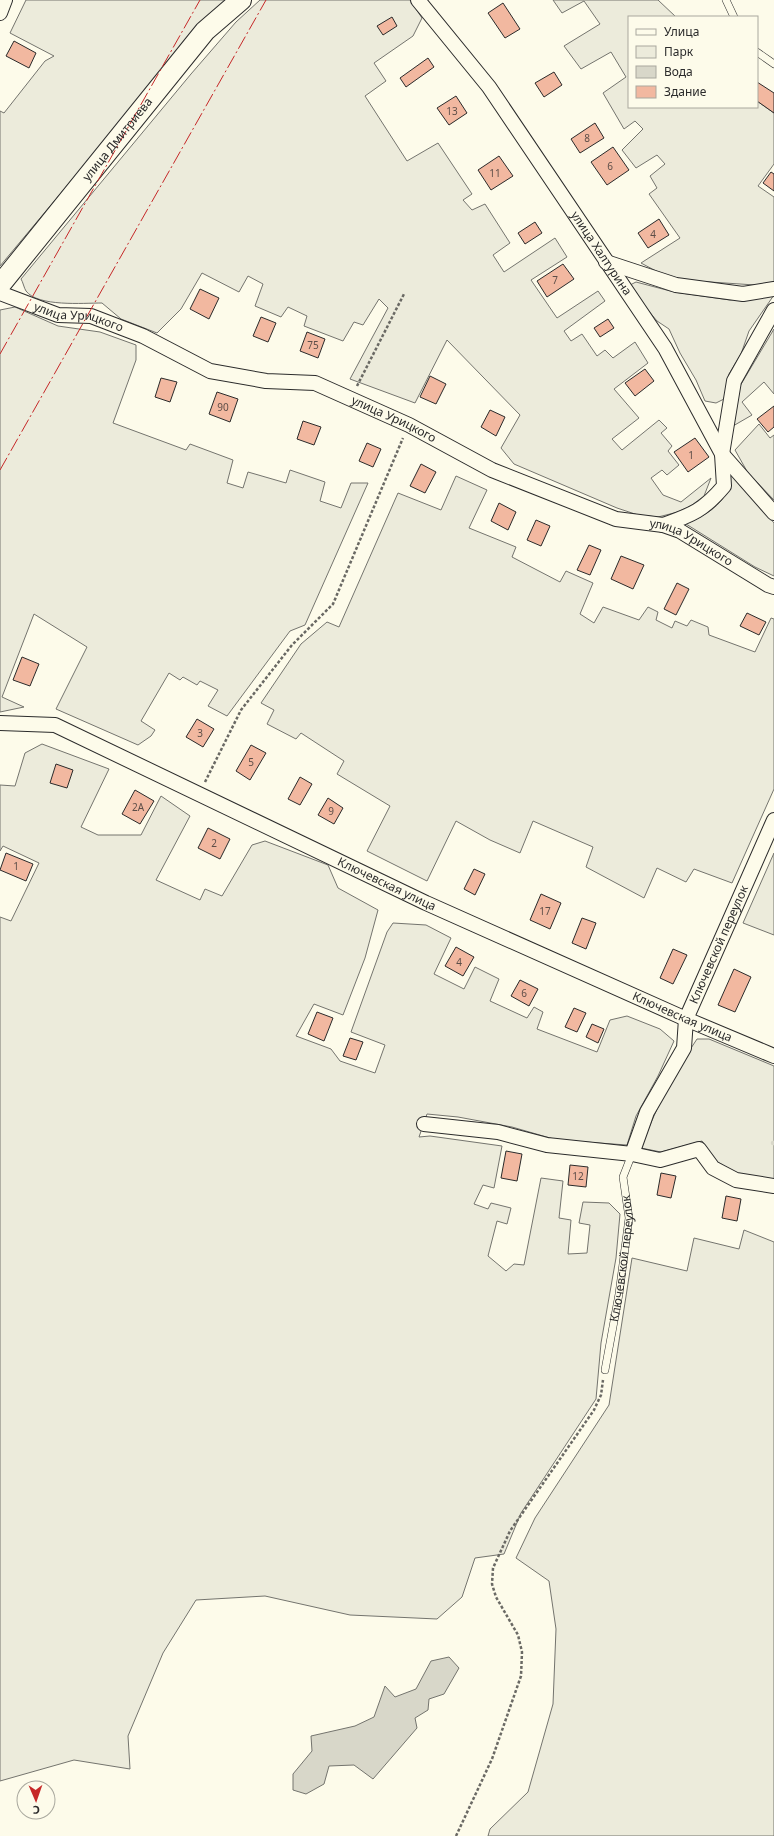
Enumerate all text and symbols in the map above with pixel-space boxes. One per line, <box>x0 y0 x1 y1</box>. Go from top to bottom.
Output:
legend <box>628 16 758 108</box>
text: Улица <box>664 23 699 40</box>
text: Парк <box>664 43 694 60</box>
text: Вода <box>664 63 693 80</box>
text: Здание <box>664 83 707 100</box>
street label: улица Дмитриева <box>78 94 156 185</box>
house number: 13 <box>446 104 458 118</box>
house number: 8 <box>584 131 590 145</box>
house number: 6 <box>607 159 613 173</box>
house number: 11 <box>489 166 501 180</box>
street label: улица Халтурина <box>567 208 636 299</box>
house number: 4 <box>650 227 656 241</box>
house number: 7 <box>552 273 558 287</box>
street label: улица Урицкого <box>32 298 126 336</box>
house number: 75 <box>307 338 319 352</box>
street label: улица Урицкого <box>349 391 440 446</box>
house number: 90 <box>217 400 229 414</box>
house number: 1 <box>688 448 694 462</box>
street label: улица Урицкого <box>649 514 736 570</box>
house number: 3 <box>197 726 203 740</box>
house number: 5 <box>248 755 254 769</box>
house number: 2А <box>132 800 145 814</box>
house number: 9 <box>328 804 334 818</box>
house number: 2 <box>211 836 217 850</box>
street label: Ключевская улица <box>335 853 439 914</box>
house number: 1 <box>13 859 19 873</box>
street label: Ключевской переулок <box>685 882 752 1006</box>
house number: 17 <box>539 904 551 918</box>
house number: 4 <box>456 955 462 969</box>
house number: 6 <box>521 986 527 1000</box>
street label: Ключевская улица <box>630 987 735 1046</box>
house number: 12 <box>572 1169 584 1183</box>
street label: Ключевской переулок <box>605 1193 637 1323</box>
north arrow <box>16 1780 56 1820</box>
text: С <box>33 1803 40 1818</box>

